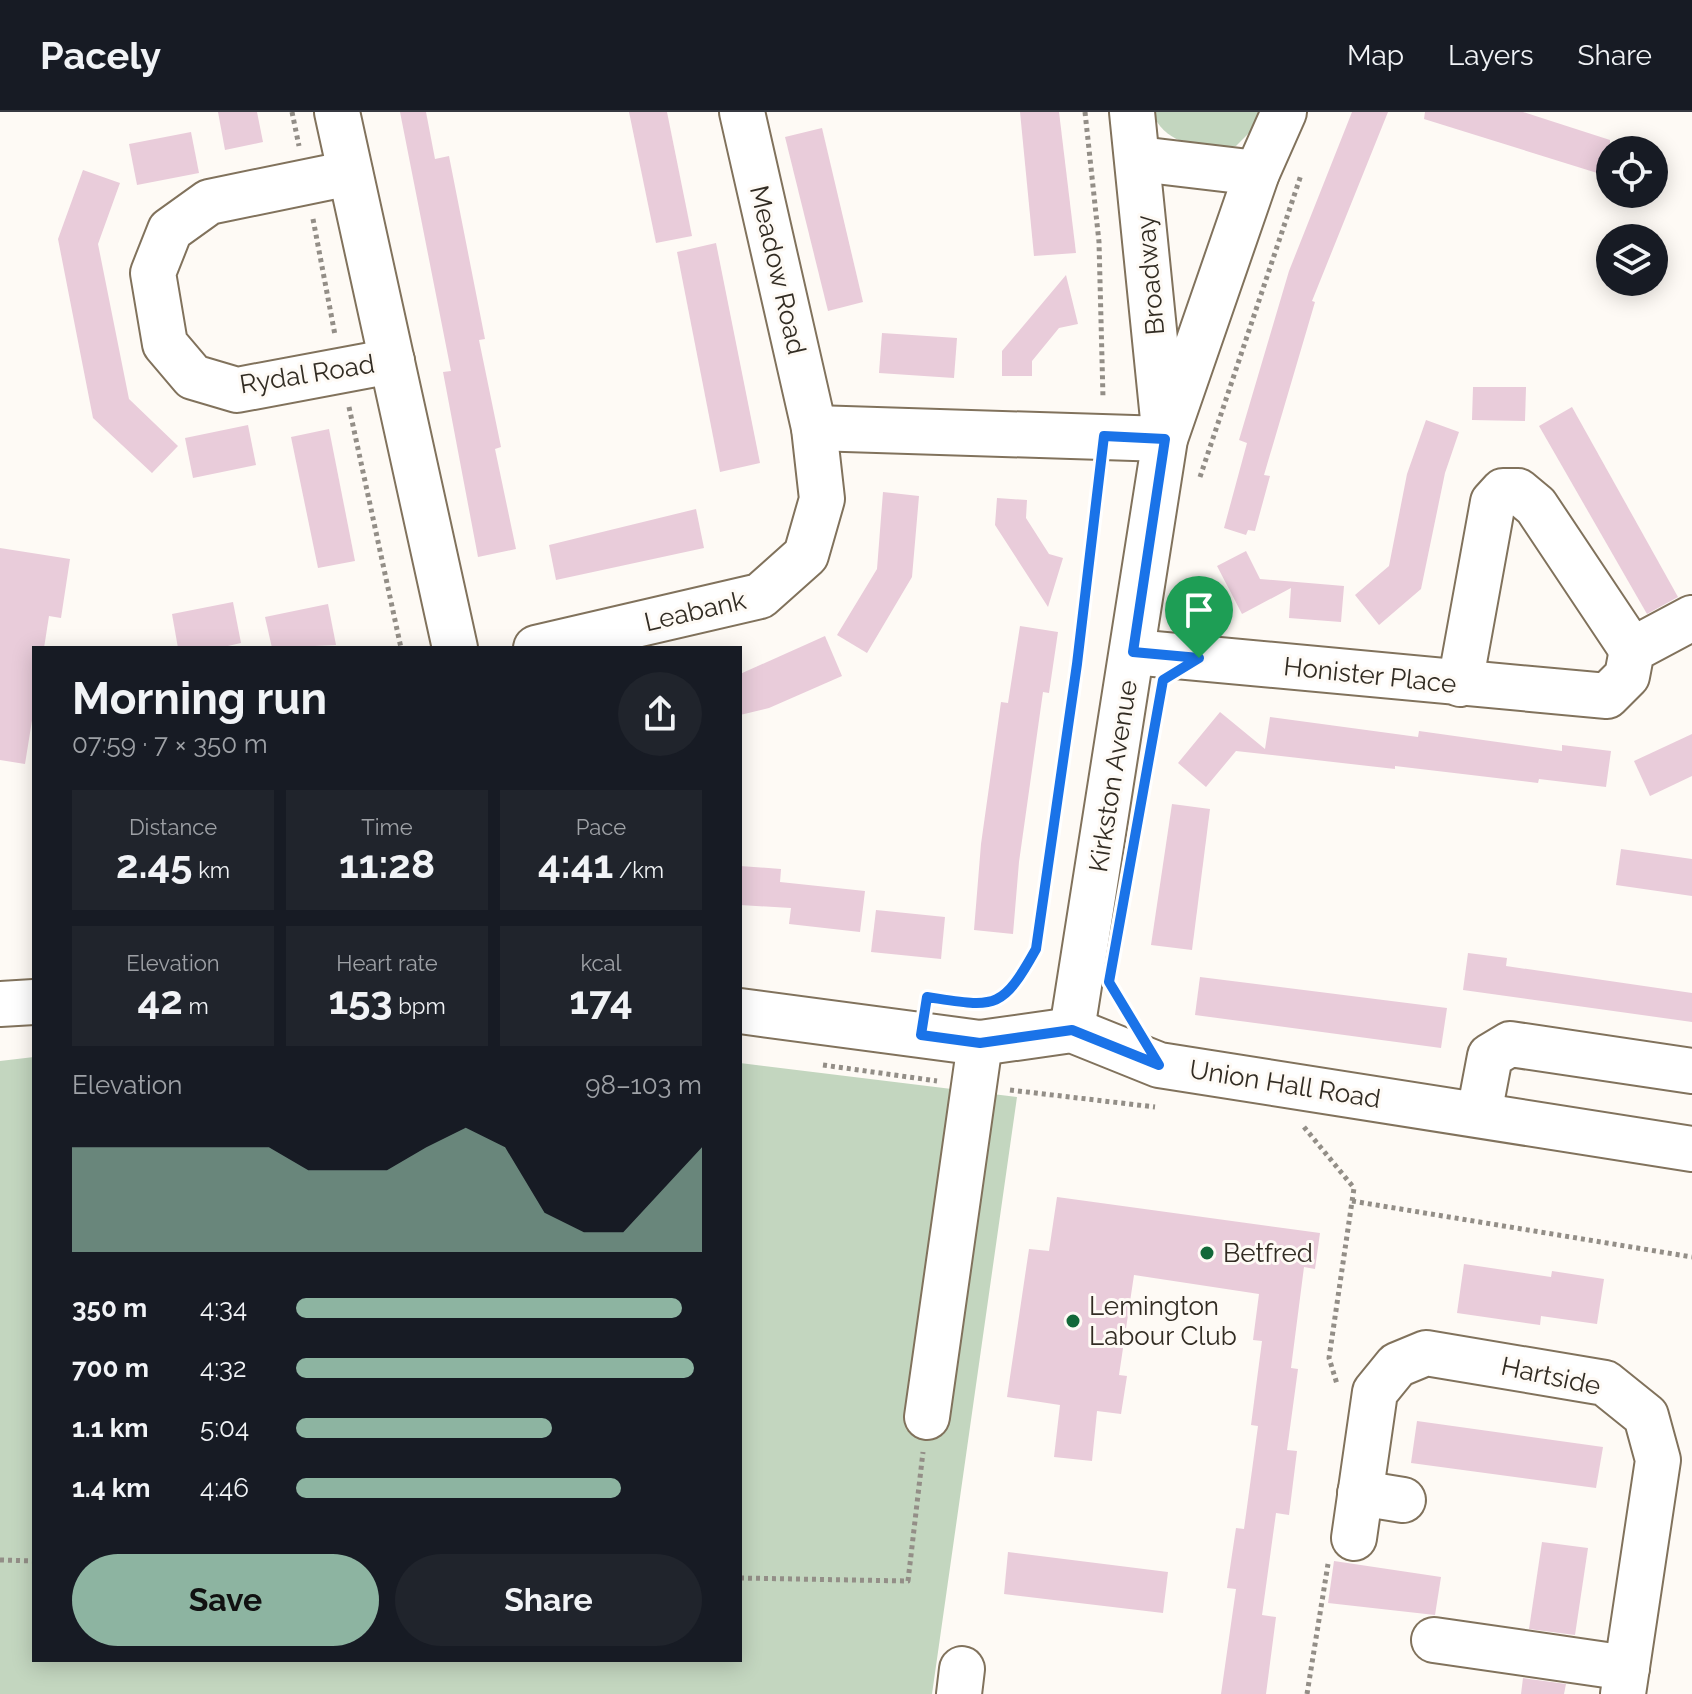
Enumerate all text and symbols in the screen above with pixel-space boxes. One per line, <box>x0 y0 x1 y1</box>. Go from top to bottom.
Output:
text: Pacely <box>40 33 161 78</box>
text: Map <box>1347 39 1404 72</box>
text: Layers <box>1448 39 1534 72</box>
text: Share <box>1578 39 1652 72</box>
map controls <box>1596 136 1668 296</box>
button: locate <box>1596 136 1668 208</box>
street label: Meadow Road <box>744 183 812 357</box>
street label: Broadway <box>1130 214 1170 336</box>
button: layers <box>1596 224 1668 296</box>
street label: Rydal Road <box>237 349 377 399</box>
pin <box>1165 576 1233 658</box>
street label: Leabank <box>641 585 749 637</box>
icon: arrive <box>1177 588 1221 632</box>
street label: Honister Place <box>1282 651 1458 699</box>
button: share <box>618 672 702 756</box>
text: Morning run <box>72 673 327 724</box>
street label: Kirkston Avenue <box>1083 678 1143 874</box>
text: 07:59 · 7 × 350 m <box>72 729 268 759</box>
text: Distance <box>129 814 217 840</box>
text: Time <box>361 814 413 840</box>
text: Pace <box>576 814 626 840</box>
text: 2.45 <box>116 840 193 887</box>
text: 11:28 <box>339 840 435 887</box>
text: 4:41 <box>538 840 613 887</box>
text: km <box>193 857 230 883</box>
text: /km <box>613 857 664 883</box>
text: Elevation <box>126 950 220 976</box>
text: Heart rate <box>336 950 438 976</box>
text: kcal <box>580 950 622 976</box>
text: 42 <box>137 976 183 1023</box>
text: 153 <box>328 976 393 1023</box>
text: 174 <box>569 976 633 1023</box>
text: m <box>183 993 209 1019</box>
text: bpm <box>393 993 446 1019</box>
street label: Union Hall Road <box>1187 1054 1383 1114</box>
text: Elevation <box>72 1070 182 1100</box>
text: 98–103 m <box>585 1070 702 1100</box>
place label: Betfred <box>1223 1238 1313 1268</box>
marker: Betfred <box>1198 1244 1216 1262</box>
place label: Lemington Labour Club <box>1089 1291 1237 1351</box>
text: 350 m <box>72 1293 147 1323</box>
text: 4:34 <box>200 1293 247 1323</box>
marker: Lemington Labour Club <box>1064 1312 1082 1330</box>
street label: Hartside <box>1499 1351 1603 1401</box>
text: 700 m <box>72 1353 149 1383</box>
text: 4:32 <box>200 1353 247 1383</box>
text: 1.1 km <box>72 1413 149 1443</box>
text: 5:04 <box>200 1413 249 1443</box>
text: 1.4 km <box>72 1473 151 1503</box>
text: 4:46 <box>200 1473 249 1503</box>
button: Save <box>72 1554 379 1646</box>
button: Share <box>395 1554 702 1646</box>

